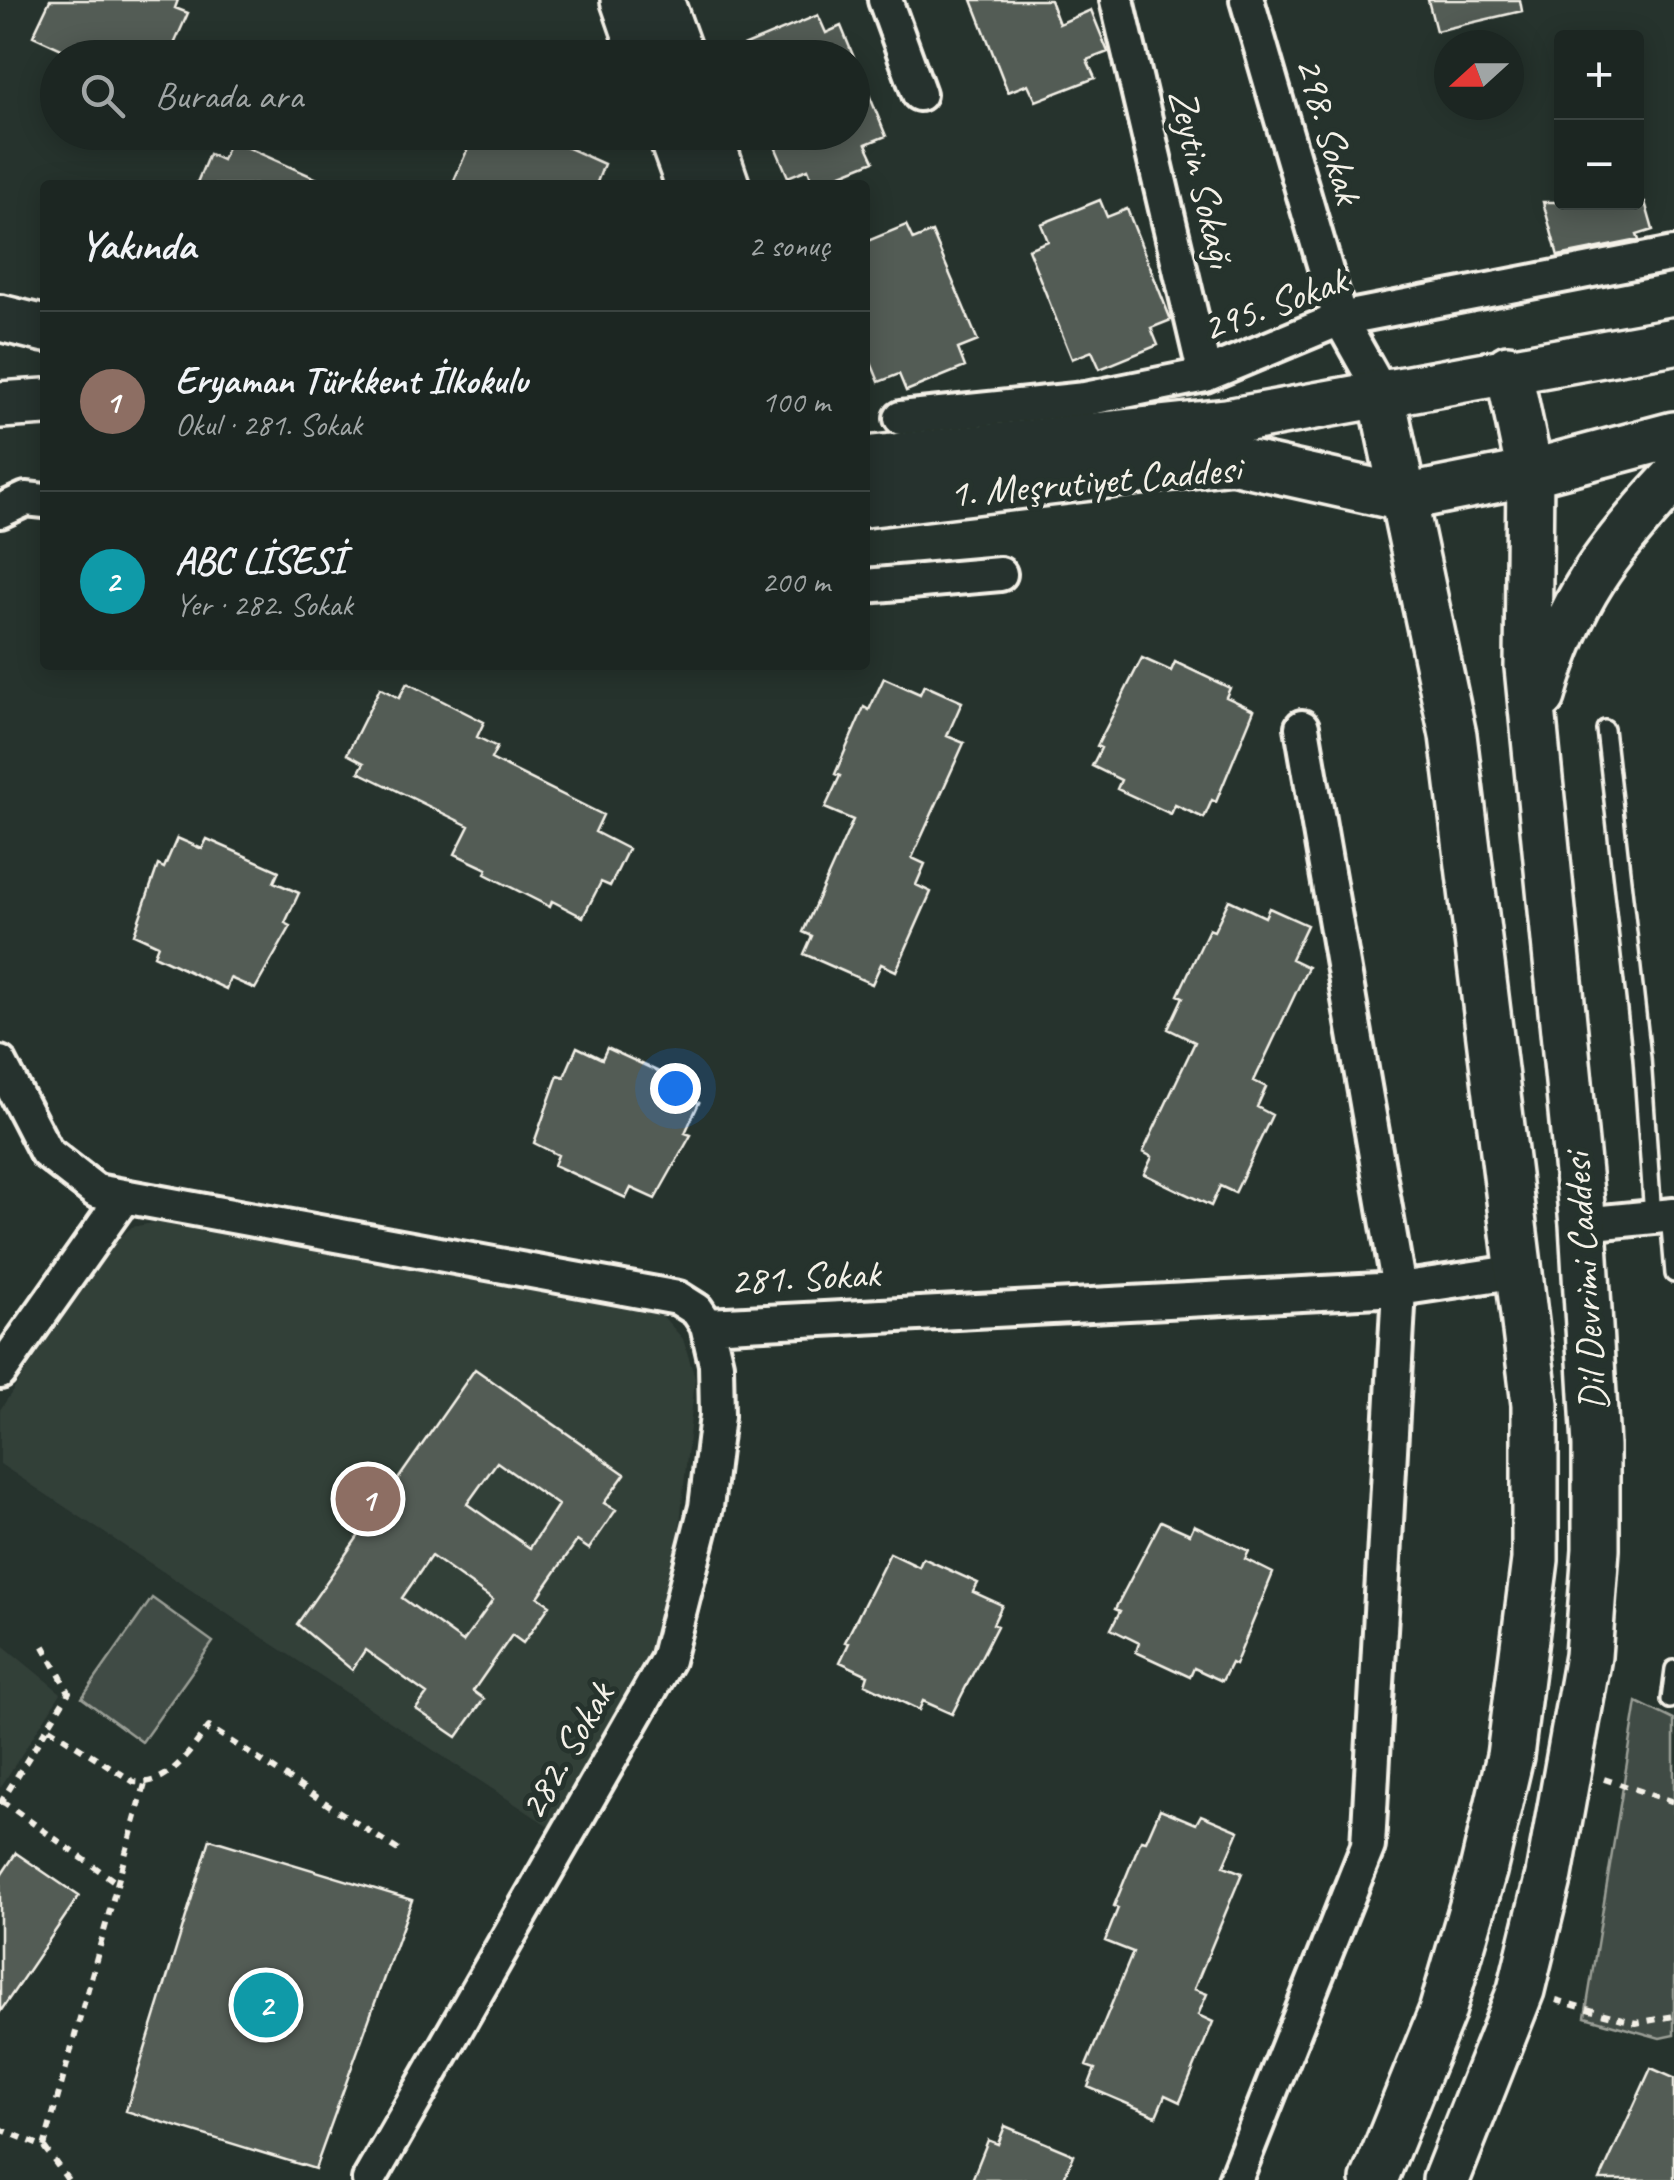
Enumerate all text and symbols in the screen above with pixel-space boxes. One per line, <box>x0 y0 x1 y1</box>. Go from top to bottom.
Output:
north arrow <box>1434 30 1524 120</box>
map controls <box>1554 30 1644 210</box>
button: + <box>1554 30 1644 120</box>
search box <box>40 40 870 150</box>
street label: 298. Sokak <box>1284 51 1374 211</box>
icon: search <box>75 68 130 123</box>
text: Burada ara <box>155 72 303 119</box>
street label: Zeytin Sokağı <box>1157 84 1247 274</box>
button: − <box>1554 120 1644 210</box>
text: Yakında <box>80 219 195 272</box>
text: 2 sonuç <box>748 225 830 266</box>
street label: 295. Sokak <box>1195 254 1355 353</box>
text: Eryaman Türkkent İlkokulu <box>175 357 527 404</box>
text: 1 <box>105 381 120 422</box>
text: 100 m <box>761 381 830 422</box>
text: Okul · 281. Sokak <box>175 404 362 445</box>
street label: 1. Meşrutiyet Caddesi <box>947 443 1247 519</box>
text: ABC LİSESİ <box>175 537 345 584</box>
text: 2 <box>105 561 120 602</box>
text: 200 m <box>761 561 830 602</box>
text: Yer · 282. Sokak <box>175 584 353 625</box>
your location <box>650 1063 701 1114</box>
street label: Dil Devrimi Caddesi <box>1551 1147 1619 1413</box>
street label: 281. Sokak <box>729 1248 884 1306</box>
pin: 1 <box>336 1462 400 1536</box>
street label: 282. Sokak <box>507 1671 626 1828</box>
pin: 2 <box>234 1968 298 2042</box>

